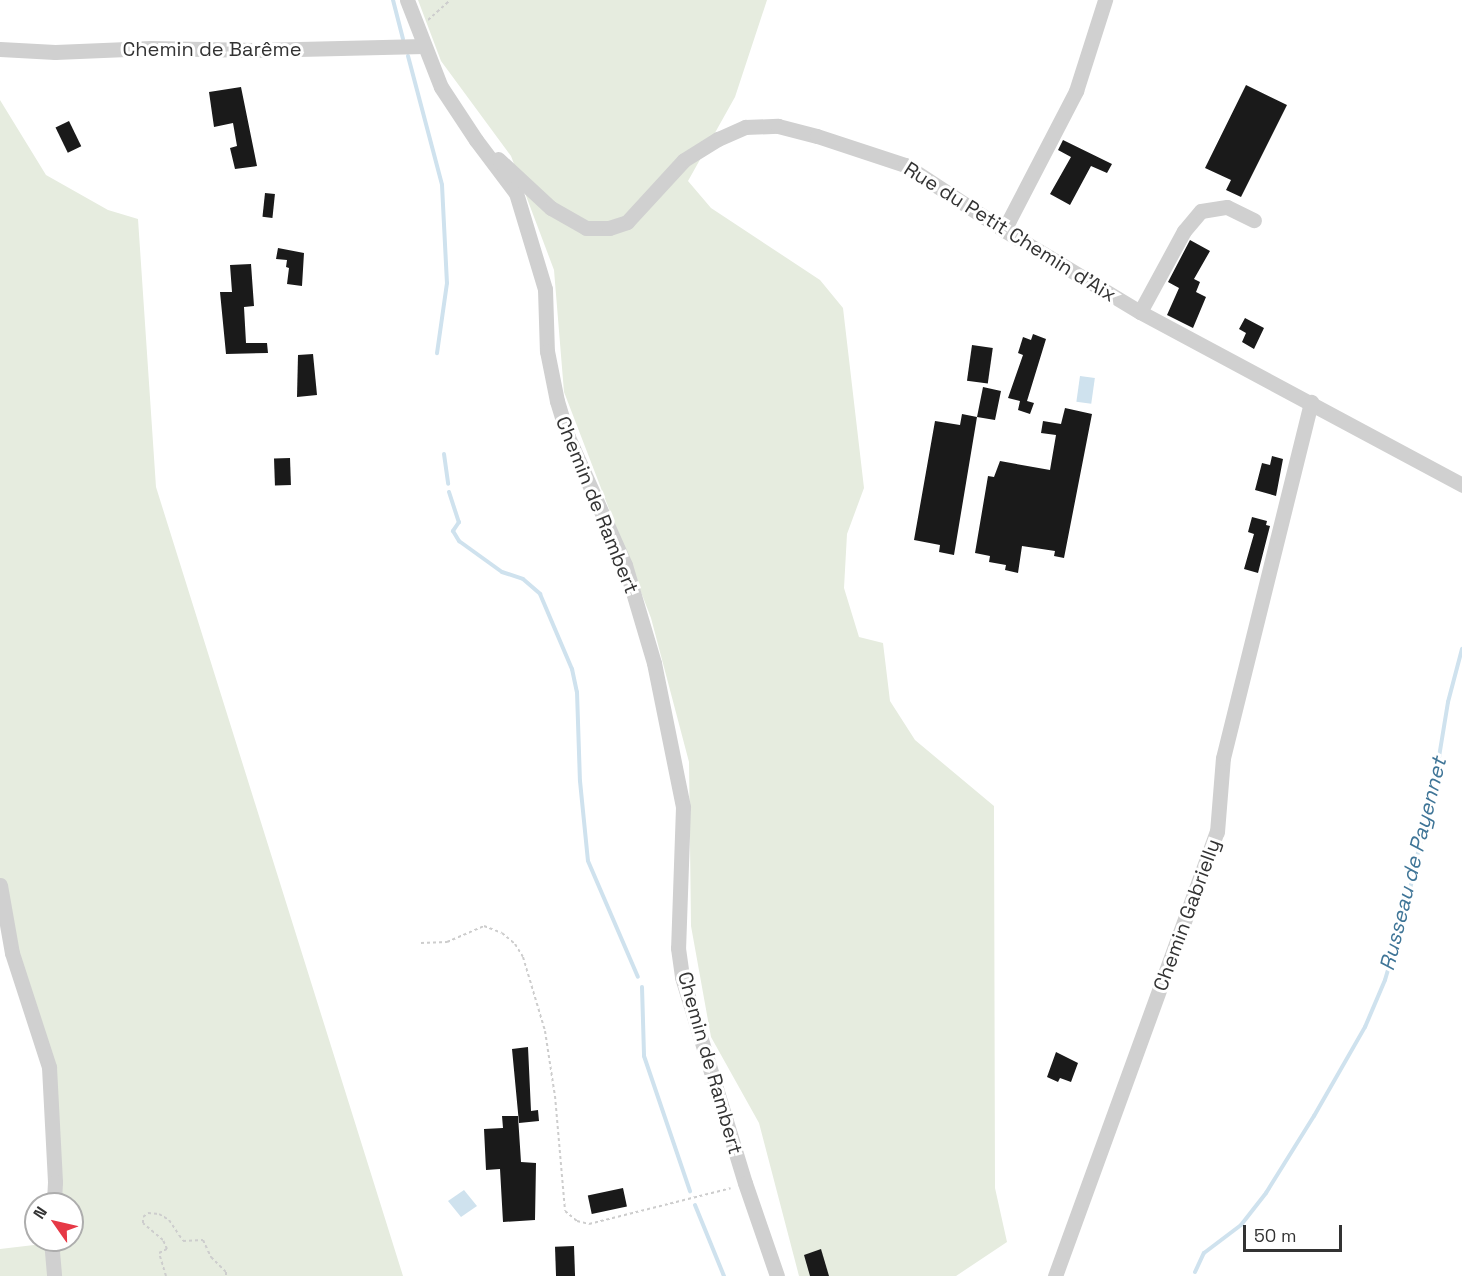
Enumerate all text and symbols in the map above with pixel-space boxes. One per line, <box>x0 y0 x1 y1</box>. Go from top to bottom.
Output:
street label: Chemin de Barême <box>122 37 302 61</box>
street label: Rue du Petit Chemin d'Aix <box>899 157 1121 307</box>
street label: Chemin de Rambert <box>550 413 644 597</box>
water label: Russeau de Payennet <box>1374 755 1452 973</box>
street label: Chemin Gabrielly <box>1148 836 1226 994</box>
street label: Chemin de Rambert <box>672 969 748 1157</box>
north arrow <box>24 1192 84 1252</box>
text: N <box>29 1202 52 1223</box>
scale bar <box>1246 1213 1345 1251</box>
text: 50 m <box>1254 1224 1296 1247</box>

